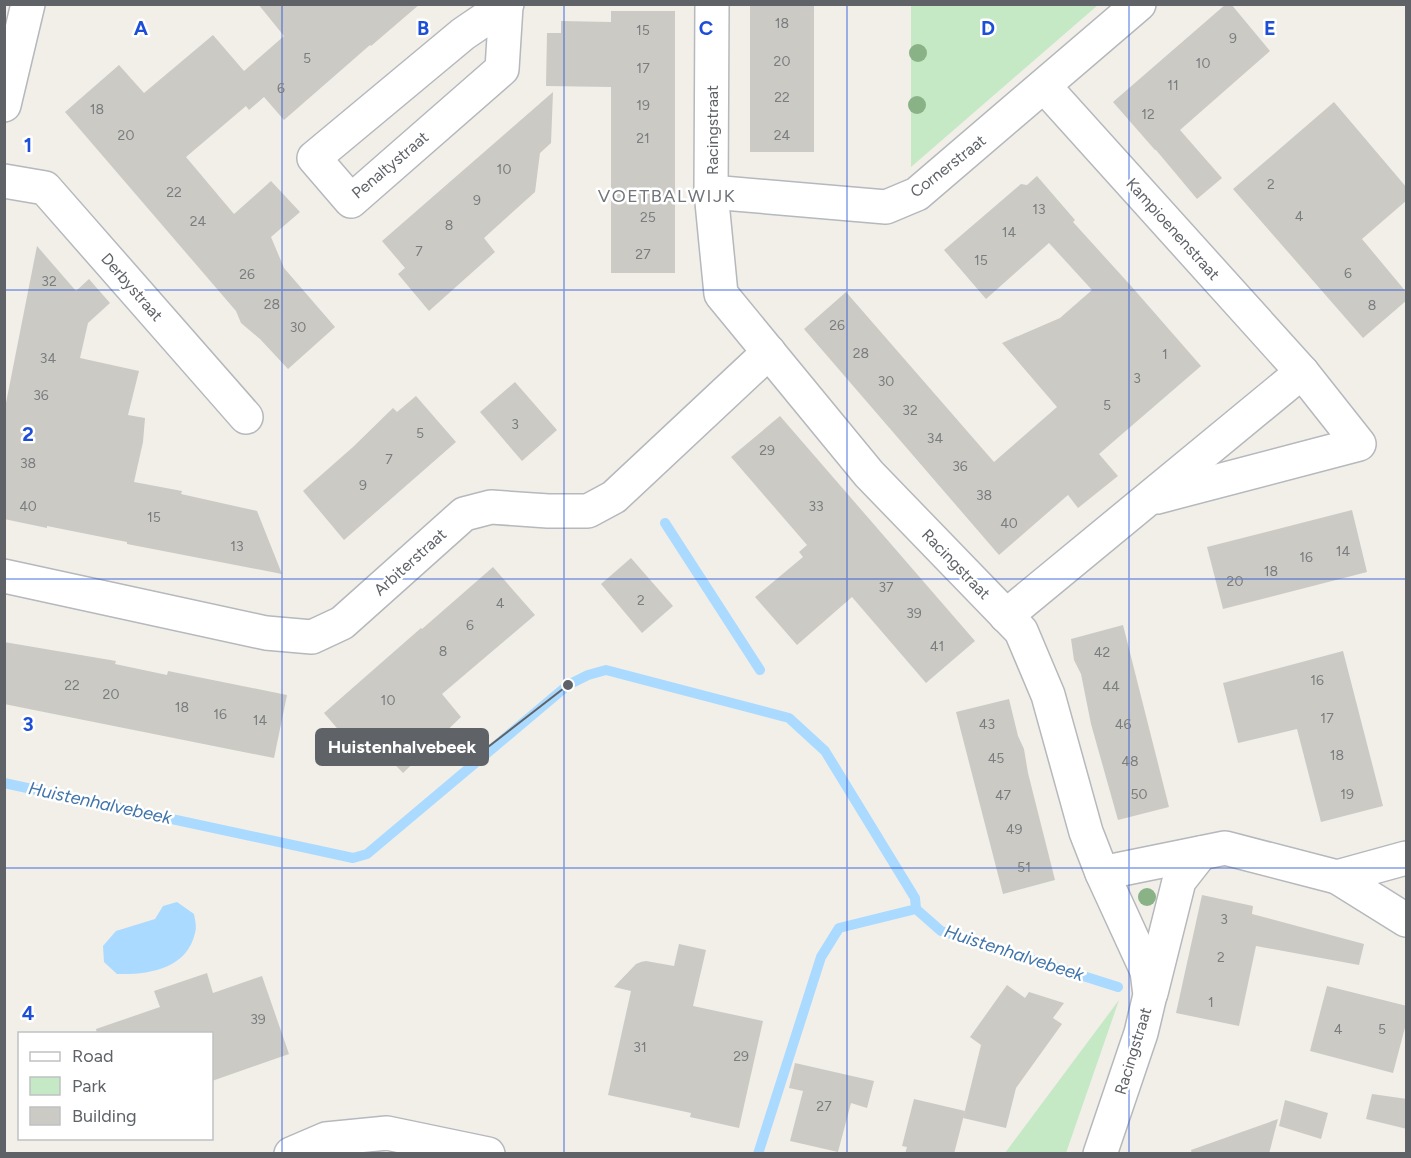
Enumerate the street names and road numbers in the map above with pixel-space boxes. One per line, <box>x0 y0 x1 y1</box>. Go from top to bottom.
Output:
street label: Racingstraat <box>703 85 722 175</box>
street label: Penaltystraat <box>348 127 432 203</box>
street label: Cornerstraat <box>906 131 990 201</box>
street label: Kampioenenstraat <box>1122 174 1224 284</box>
street label: Derbystraat <box>97 249 167 325</box>
street label: Arbiterstraat <box>370 525 450 599</box>
street label: Racingstraat <box>918 525 994 603</box>
street label: Racingstraat <box>1111 1005 1155 1097</box>

